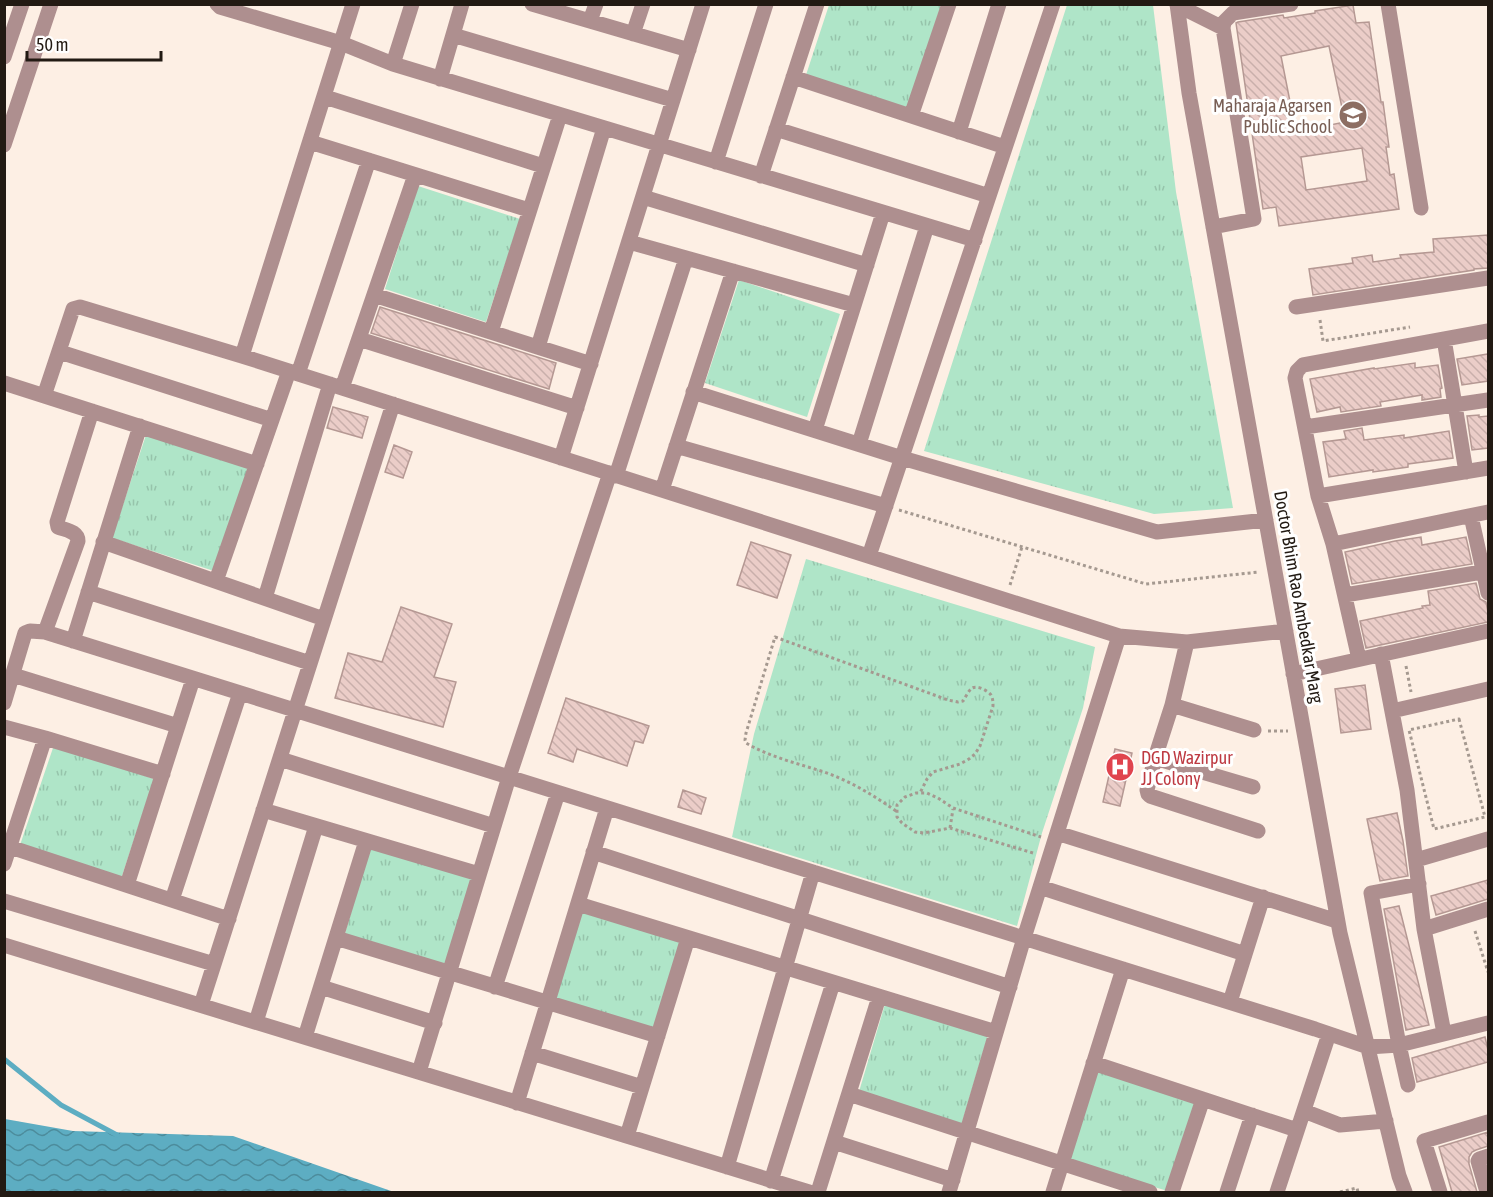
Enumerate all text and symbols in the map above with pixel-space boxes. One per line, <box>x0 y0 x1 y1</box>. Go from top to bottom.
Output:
scale bar <box>27 24 160 62</box>
text: 50 m <box>36 34 68 55</box>
place label: Maharaja Agarsen Public School <box>1213 95 1332 137</box>
school or university icon: Maharaja Agarsen Public School <box>1337 99 1369 131</box>
street label: Doctor Bhim Rao Ambedkar Marg <box>1270 489 1328 705</box>
place label: DGD Wazirpur JJ Colony <box>1141 747 1233 789</box>
hospital icon: DGD Wazirpur JJ Colony <box>1104 751 1136 783</box>

